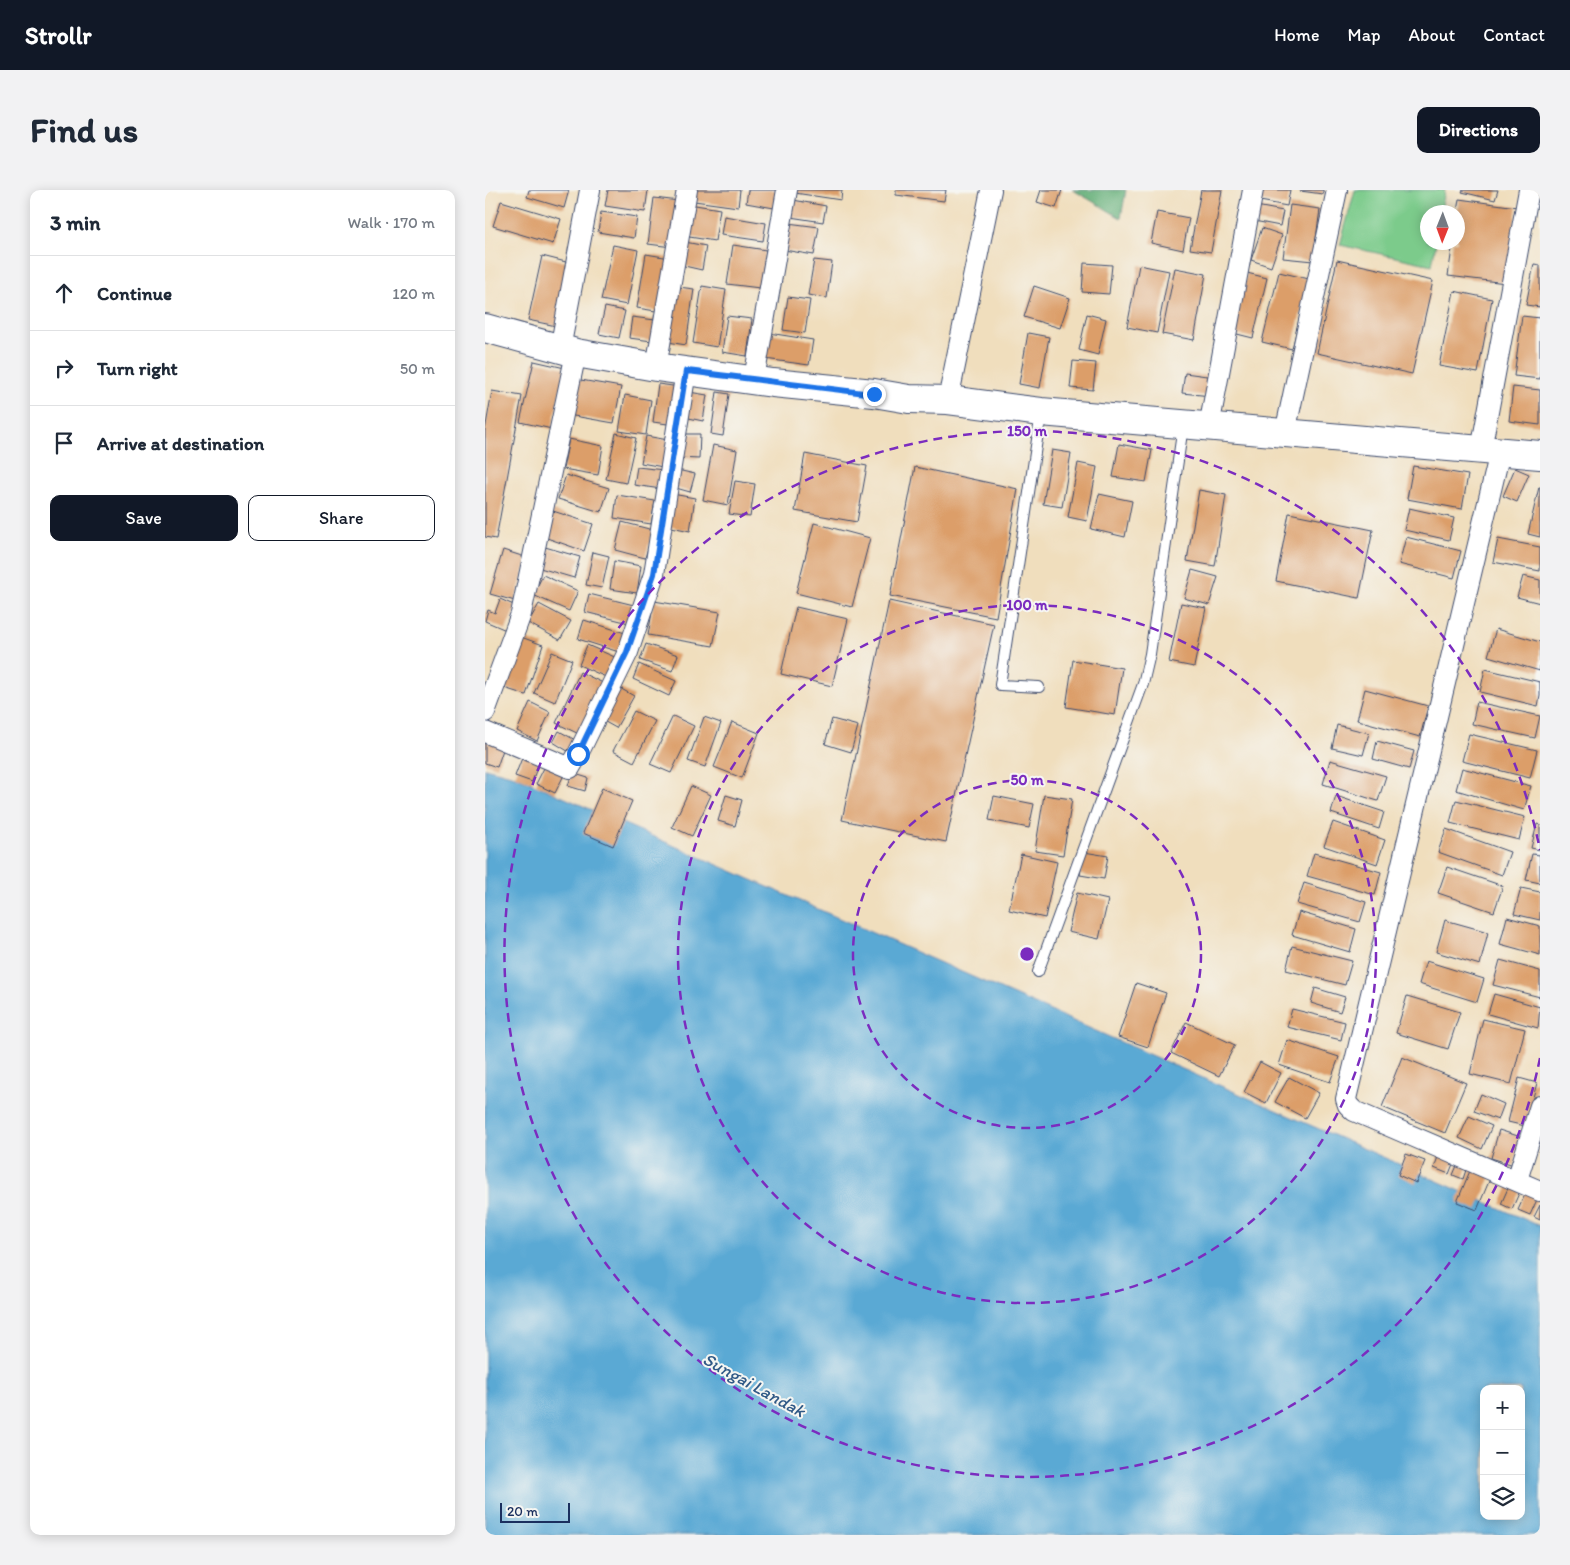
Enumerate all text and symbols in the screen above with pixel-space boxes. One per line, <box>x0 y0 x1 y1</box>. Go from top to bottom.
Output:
text: Strollr <box>25 21 91 50</box>
text: Home <box>1274 24 1320 46</box>
text: Map <box>1348 24 1381 46</box>
text: About <box>1409 24 1455 46</box>
text: Contact <box>1483 24 1545 46</box>
button: Directions <box>1417 107 1540 153</box>
text: Find us <box>30 109 138 151</box>
north arrow <box>1420 205 1465 250</box>
text: 3 min <box>50 210 100 235</box>
text: Walk · 170 m <box>348 213 435 232</box>
icon: ahead <box>50 279 78 307</box>
text: Continue <box>97 282 172 305</box>
text: 120 m <box>392 284 435 303</box>
icon: right <box>50 354 78 382</box>
text: Turn right <box>97 357 178 380</box>
text: 50 m <box>400 359 435 378</box>
route end <box>863 383 886 406</box>
text: 150 m <box>1007 422 1047 440</box>
icon: arrive <box>50 429 78 457</box>
text: Arrive at destination <box>97 432 264 455</box>
button: Save <box>50 495 238 541</box>
button: Share <box>248 495 435 541</box>
text: 100 m <box>1006 596 1048 614</box>
route start <box>567 743 590 766</box>
text: 50 m <box>1010 771 1044 789</box>
centre of rings <box>1018 945 1036 963</box>
water label: Sungai Landak <box>699 1348 811 1423</box>
map controls <box>1480 1385 1525 1520</box>
button: + <box>1480 1385 1525 1430</box>
button: − <box>1480 1430 1525 1475</box>
button: layers <box>1480 1475 1525 1520</box>
scale bar <box>500 1500 570 1523</box>
text: 20 m <box>507 1503 538 1520</box>

